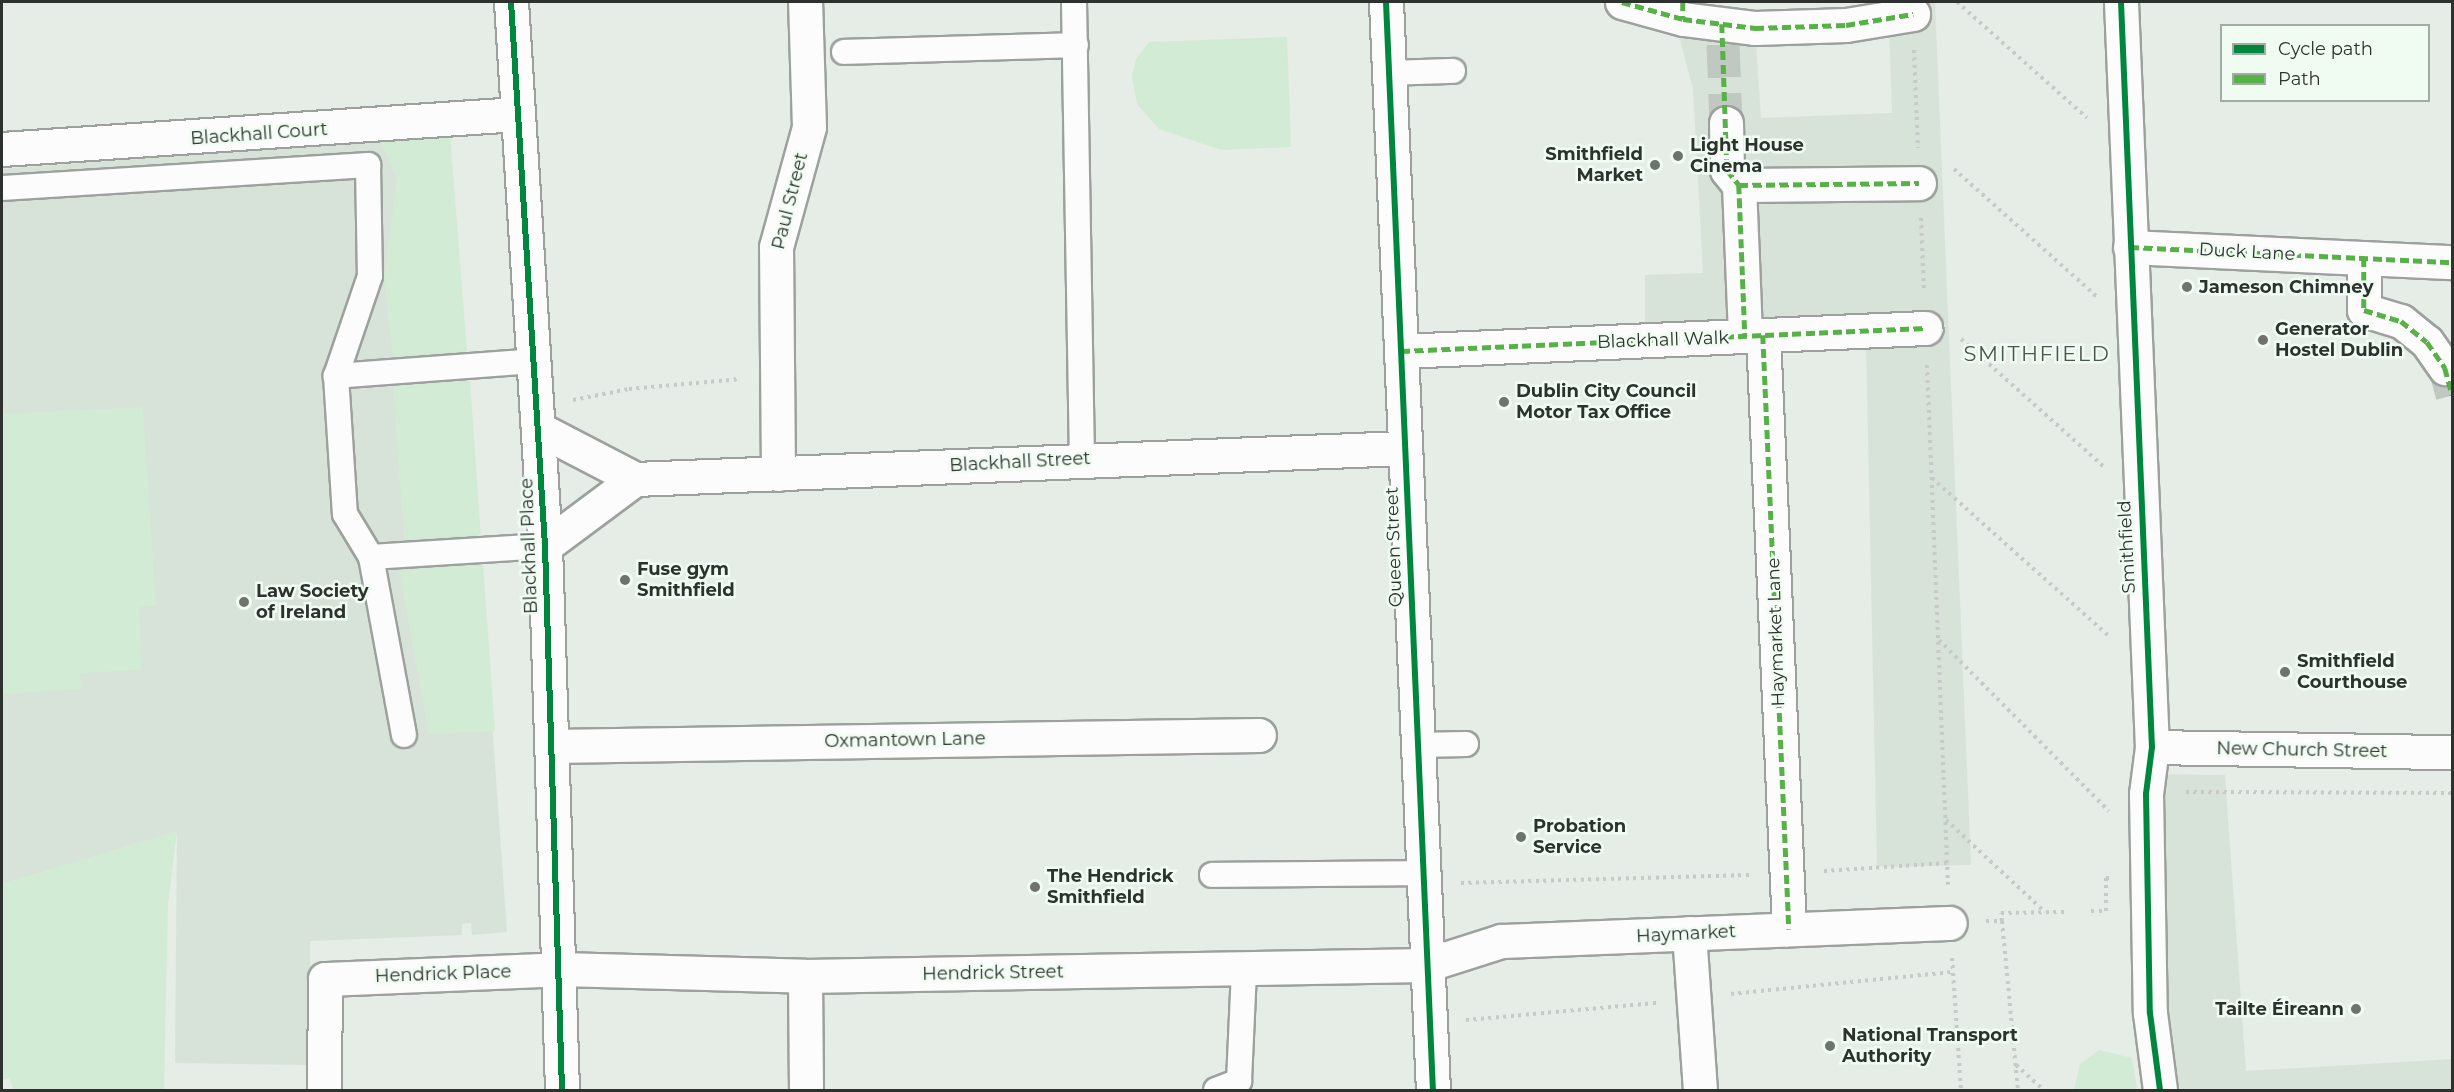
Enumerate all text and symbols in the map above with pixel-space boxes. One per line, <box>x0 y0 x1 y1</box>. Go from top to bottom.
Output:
legend <box>2220 24 2430 102</box>
text: Cycle path <box>2278 38 2373 60</box>
text: Path <box>2278 68 2321 90</box>
street label: Blackhall Court <box>190 118 328 150</box>
place label: Light House Cinema <box>1690 135 1804 178</box>
place label: Smithfield Market <box>1545 144 1643 186</box>
marker: Light House Cinema <box>1671 149 1685 163</box>
street label: Paul Street <box>768 150 812 252</box>
marker: Smithfield Market <box>1648 158 1662 172</box>
street label: Duck Lane <box>2198 239 2296 265</box>
place label: Jameson Chimney <box>2199 276 2373 298</box>
marker: Jameson Chimney <box>2180 280 2194 294</box>
place label: Generator Hostel Dublin <box>2275 319 2403 362</box>
street label: Blackhall Walk <box>1597 327 1729 353</box>
marker: Generator Hostel Dublin <box>2256 333 2270 347</box>
district label: SMITHFIELD <box>1964 341 2110 367</box>
place label: Dublin City Council Motor Tax Office <box>1516 381 1696 424</box>
marker: Dublin City Council Motor Tax Office <box>1497 395 1511 409</box>
street label: Blackhall Street <box>949 448 1091 476</box>
street label: Blackhall Place <box>516 478 542 614</box>
street label: Queen Street <box>1381 487 1407 607</box>
street label: Smithfield <box>2114 500 2140 594</box>
street label: Haymarket Lane <box>1763 557 1789 707</box>
place label: Fuse gym Smithfield <box>637 559 735 602</box>
marker: Fuse gym Smithfield <box>618 573 632 587</box>
place label: Law Society of Ireland <box>256 581 369 624</box>
marker: Law Society of Ireland <box>237 595 251 609</box>
place label: Smithfield Courthouse <box>2297 651 2407 694</box>
marker: Smithfield Courthouse <box>2278 665 2292 679</box>
street label: Oxmantown Lane <box>824 728 986 752</box>
street label: New Church Street <box>2216 738 2388 762</box>
place label: Probation Service <box>1533 816 1626 858</box>
marker: Probation Service <box>1514 830 1528 844</box>
place label: The Hendrick Smithfield <box>1047 866 1173 908</box>
marker: The Hendrick Smithfield <box>1028 880 1042 894</box>
street label: Haymarket <box>1635 921 1737 947</box>
street label: Hendrick Place <box>374 961 512 987</box>
street label: Hendrick Street <box>922 961 1064 985</box>
place label: Tailte Éireann <box>2215 998 2344 1020</box>
marker: Tailte Éireann <box>2349 1002 2363 1016</box>
place label: National Transport Authority <box>1842 1025 2018 1068</box>
marker: National Transport Authority <box>1823 1039 1837 1053</box>

